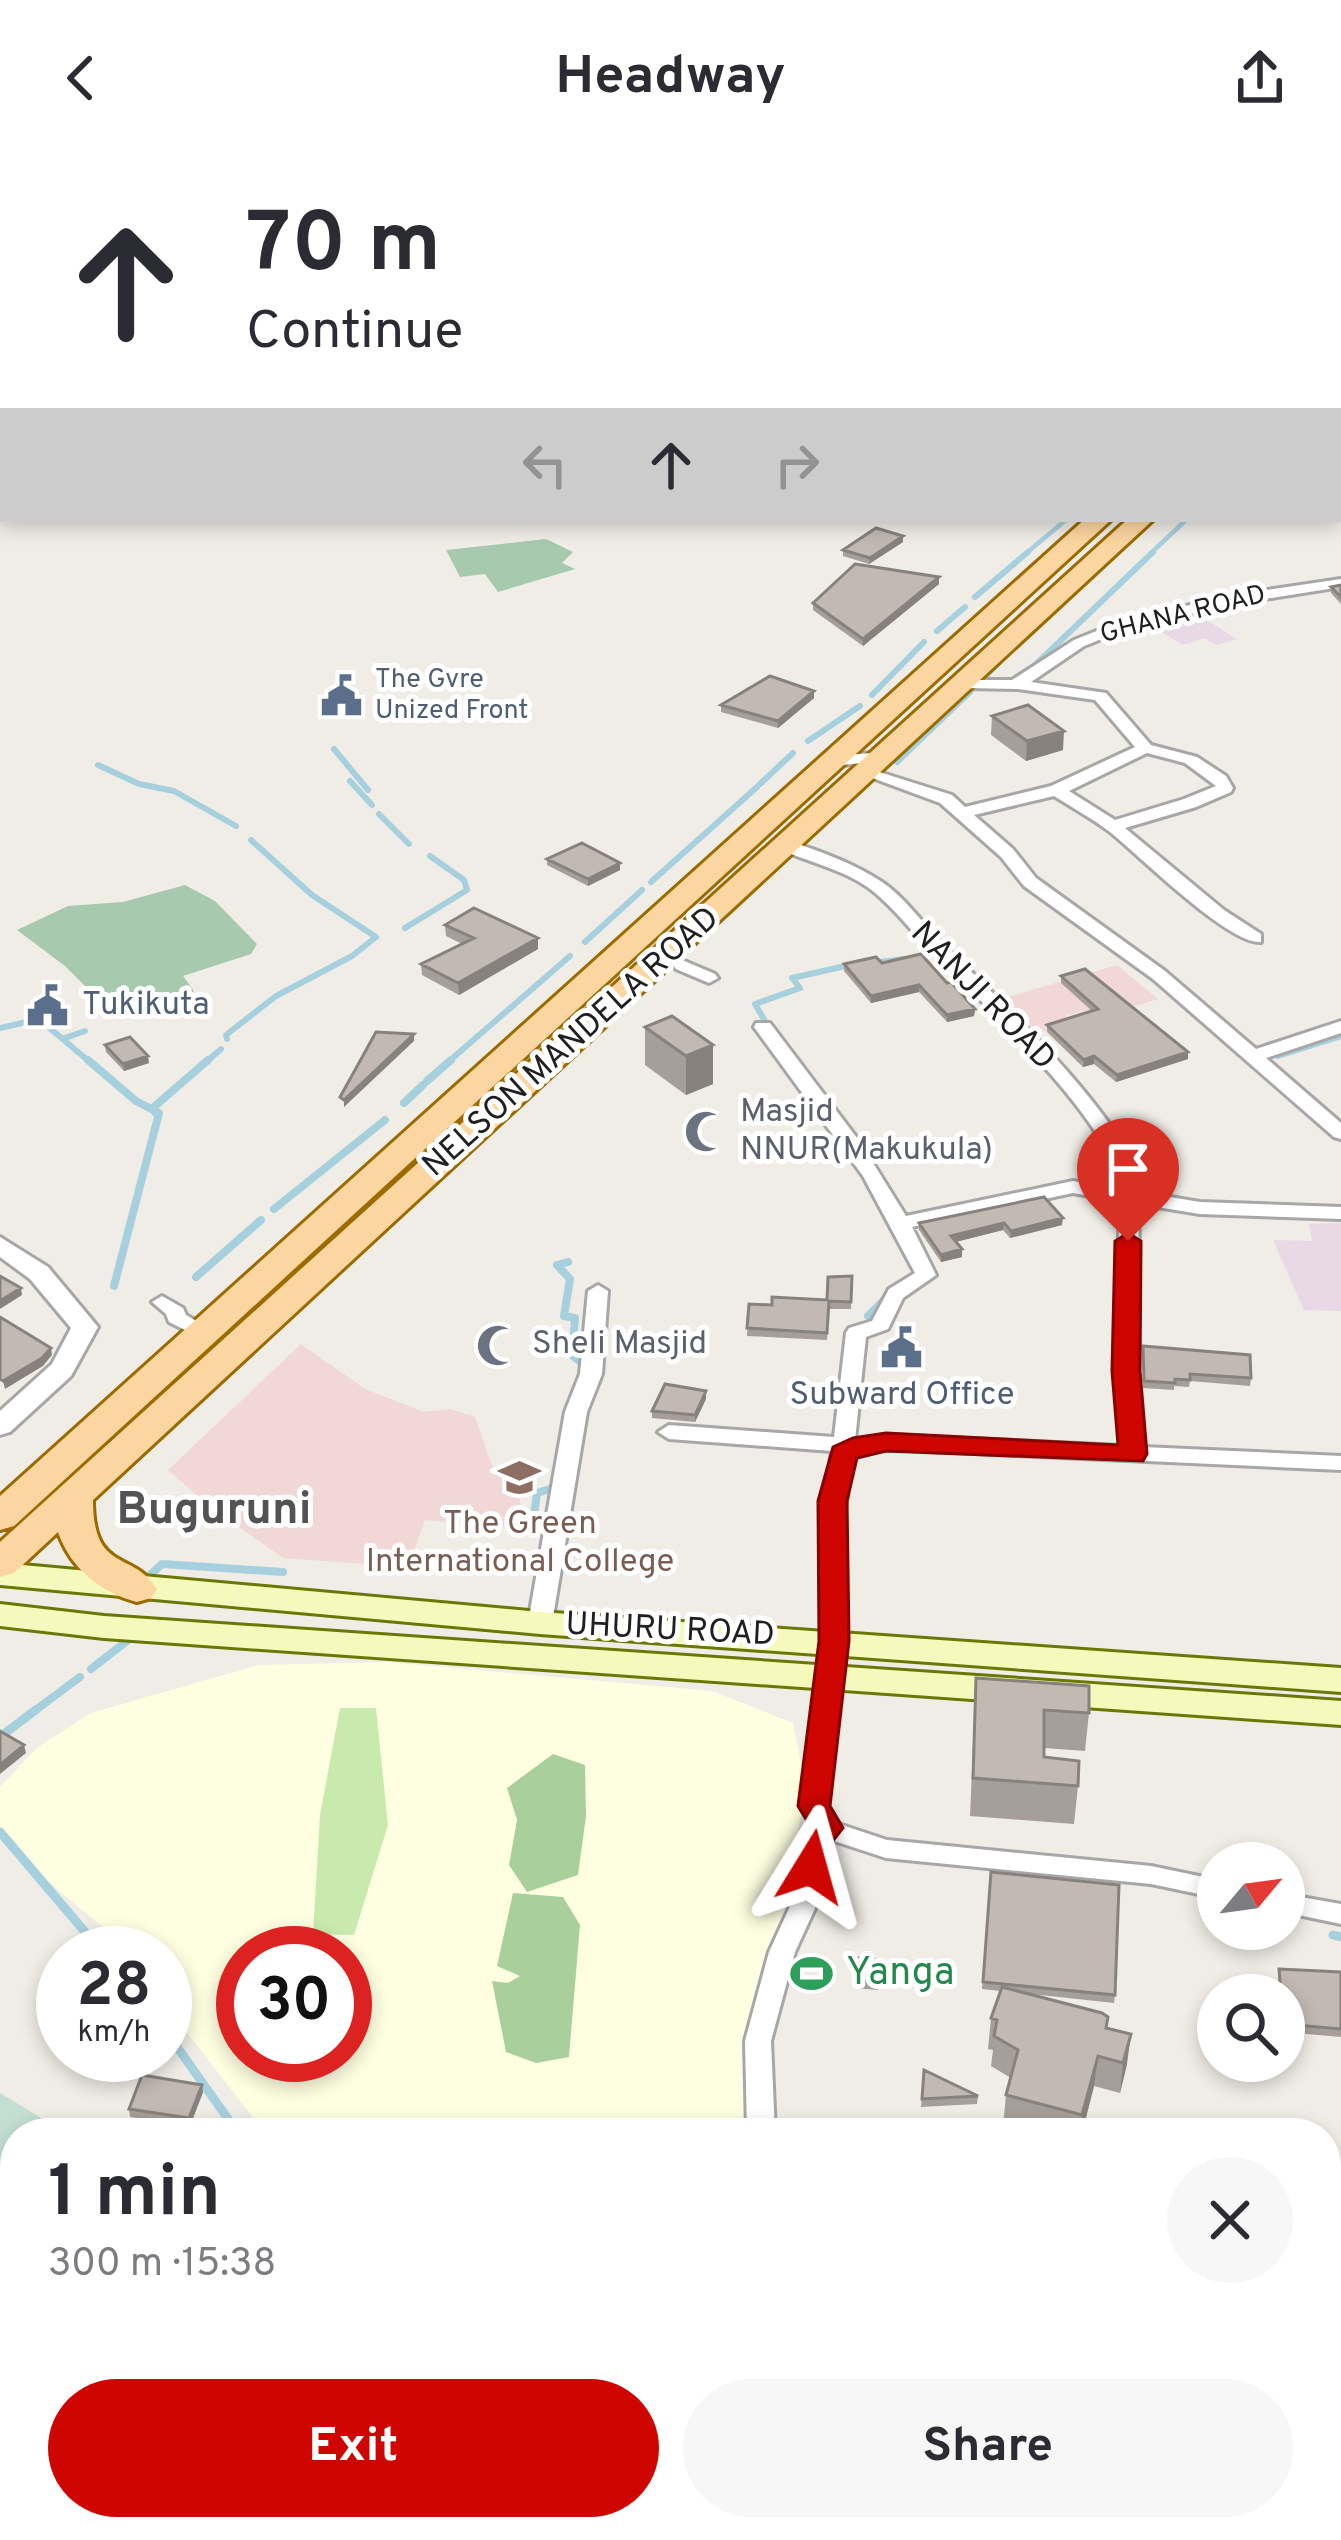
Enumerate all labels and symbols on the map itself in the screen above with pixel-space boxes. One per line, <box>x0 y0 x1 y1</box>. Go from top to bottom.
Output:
street label: GHANA ROAD <box>1097 578 1269 652</box>
place label: The Gvre Unized Front <box>375 663 528 728</box>
public building icon: The Gvre Unized Front <box>318 673 364 719</box>
street label: NELSON MANDELA ROAD <box>415 899 729 1187</box>
street label: NANJI ROAD <box>900 914 1064 1080</box>
public building icon: Tukikuta <box>25 983 71 1029</box>
place label: Tukikuta <box>82 985 210 1027</box>
place label: Masjid NNUR(Makukula) <box>740 1092 993 1172</box>
mosque icon: Masjid NNUR(Makukula) <box>683 1109 729 1155</box>
pin <box>1077 1118 1179 1241</box>
mosque icon: Sheli Masjid <box>475 1322 521 1368</box>
place label: Sheli Masjid <box>532 1324 707 1366</box>
public building icon: Subward Office <box>879 1325 925 1371</box>
place label: Subward Office <box>789 1375 1015 1417</box>
school or university icon: The Green International College <box>497 1454 543 1500</box>
district label: Buguruni <box>117 1483 311 1540</box>
place label: The Green International College <box>366 1504 674 1584</box>
street label: UHURU ROAD <box>564 1605 776 1657</box>
position arrow <box>748 1804 874 1930</box>
north arrow <box>1197 1842 1305 1950</box>
speed limit sign: 30 <box>216 1926 372 2082</box>
place label: Yanga <box>846 1950 955 1999</box>
sports icon: Yanga <box>789 1951 835 1997</box>

